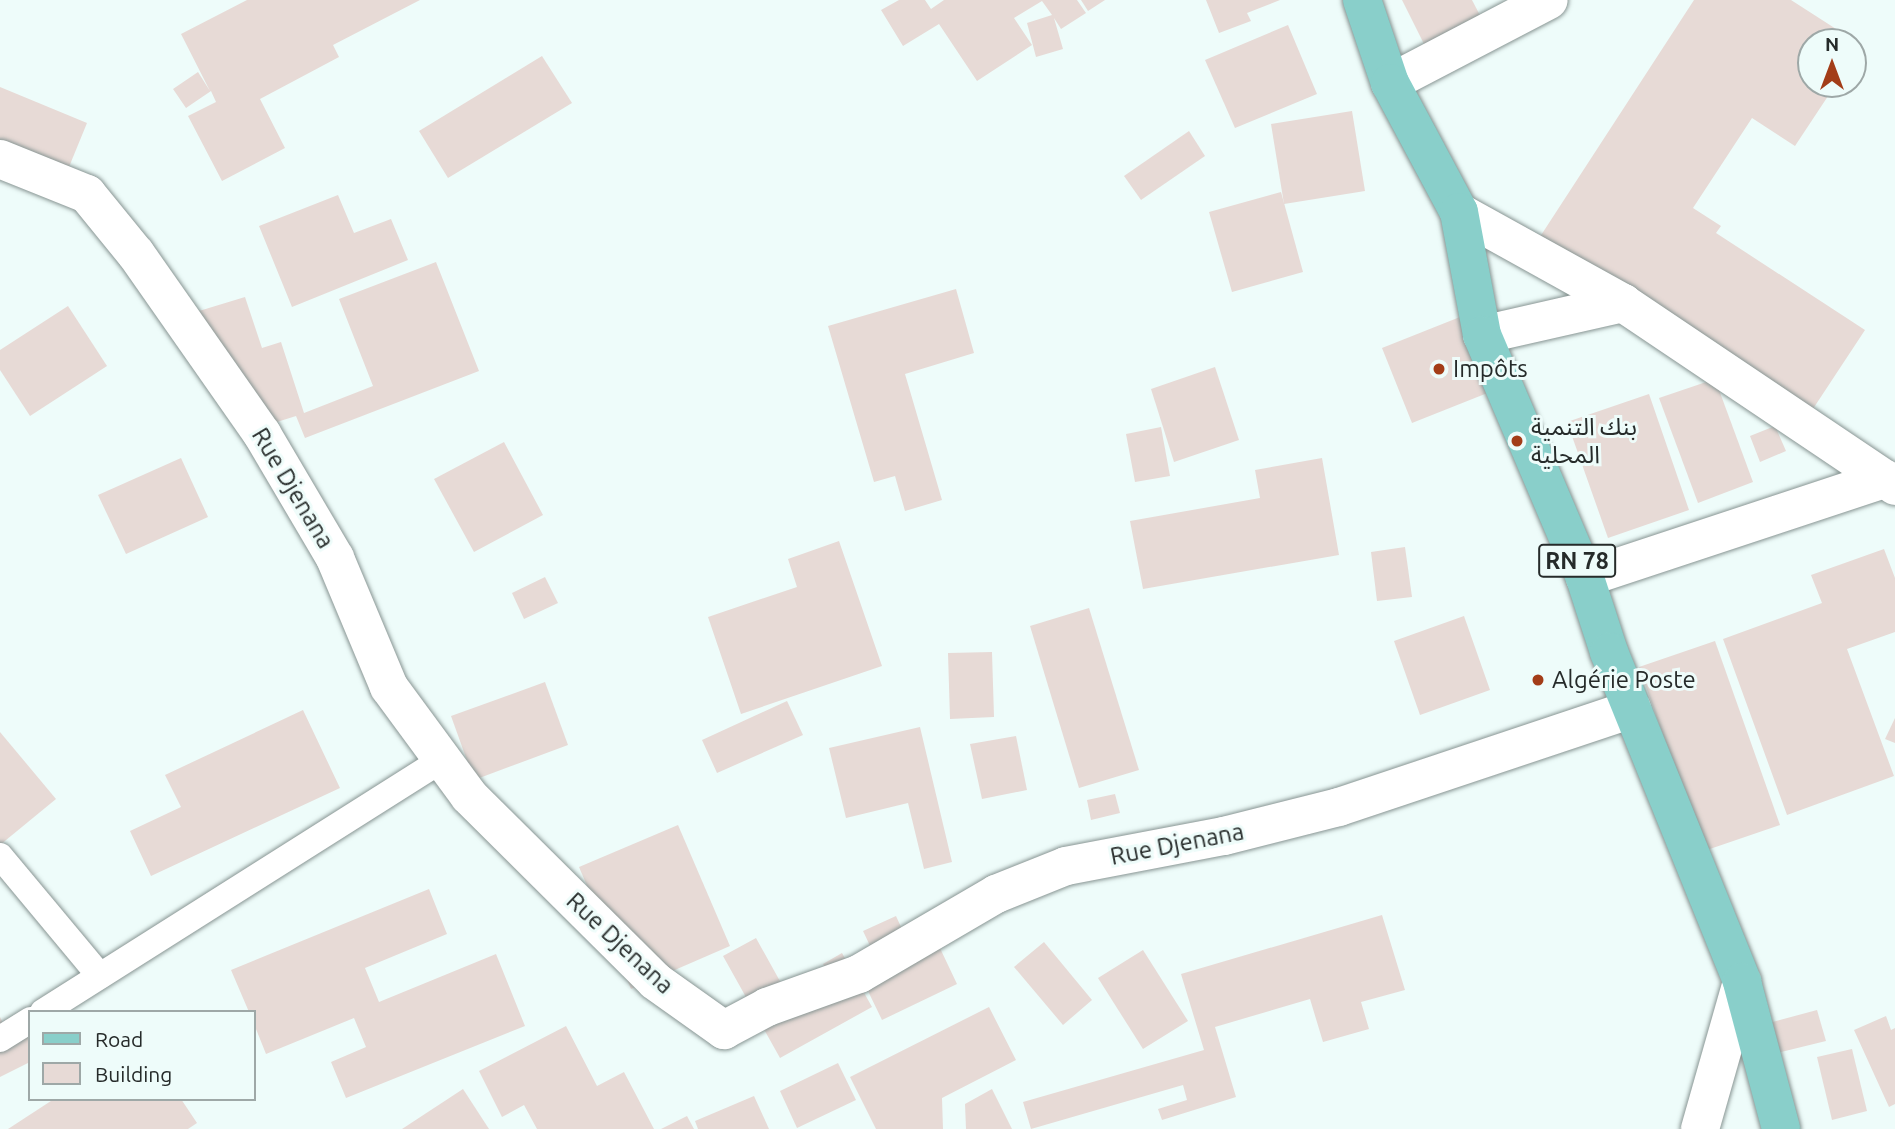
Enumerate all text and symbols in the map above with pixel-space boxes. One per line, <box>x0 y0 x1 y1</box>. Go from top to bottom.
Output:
north arrow <box>1797 28 1867 98</box>
text: N <box>1825 33 1839 55</box>
place label: Impôts <box>1453 355 1528 383</box>
marker: Impôts <box>1431 361 1447 377</box>
place label: بنك التنمية المحلية <box>1531 413 1637 469</box>
street label: Rue Djenana <box>246 423 340 553</box>
marker: بنك التنمية المحلية <box>1509 433 1525 449</box>
road number: RN 78 <box>1537 541 1617 580</box>
place label: Algérie Poste <box>1552 666 1696 694</box>
marker: Algérie Poste <box>1530 672 1546 688</box>
street label: Rue Djenana <box>1108 817 1246 871</box>
street label: Rue Djenana <box>561 886 679 1000</box>
legend <box>28 1010 256 1101</box>
text: Road <box>95 1027 143 1051</box>
text: Building <box>95 1062 172 1086</box>

